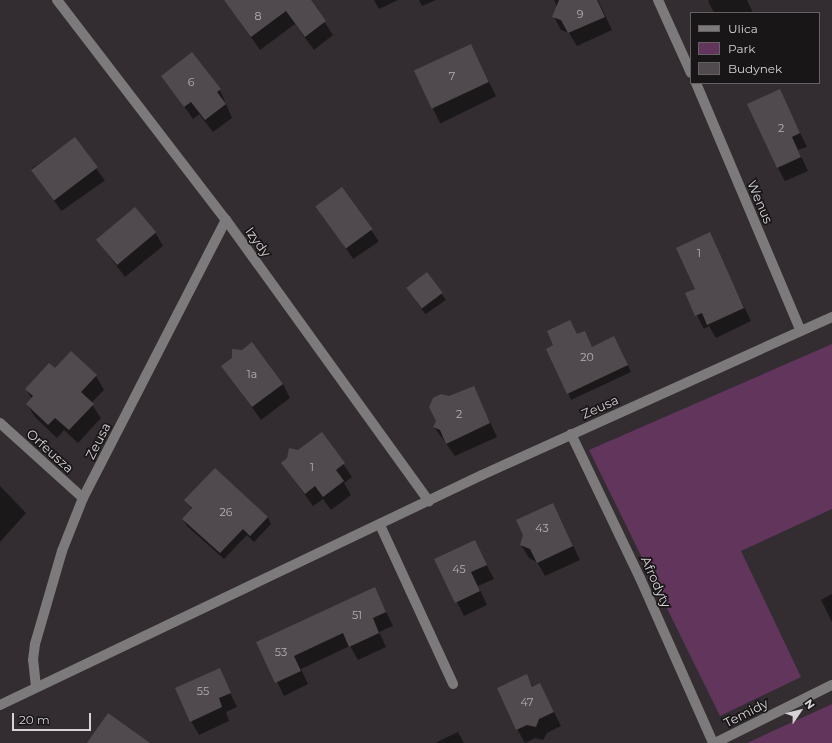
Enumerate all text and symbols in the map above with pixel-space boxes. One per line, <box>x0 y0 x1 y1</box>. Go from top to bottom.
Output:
house number: 9 <box>577 7 583 21</box>
house number: 8 <box>254 9 262 23</box>
legend <box>690 12 820 84</box>
text: Ulica <box>728 21 758 36</box>
text: Park <box>728 41 755 56</box>
text: Budynek <box>728 61 782 76</box>
house number: 7 <box>449 69 455 83</box>
house number: 6 <box>188 75 194 89</box>
house number: 2 <box>778 121 784 135</box>
street label: Wenus <box>744 178 776 226</box>
street label: Izydy <box>242 224 274 260</box>
house number: 1 <box>697 246 701 260</box>
house number: 20 <box>580 350 594 364</box>
house number: 1a <box>247 367 257 381</box>
street label: Zeusa <box>579 392 621 422</box>
house number: 2 <box>456 407 462 421</box>
street label: Zeusa <box>82 420 114 462</box>
street label: Orfeusza <box>23 426 77 476</box>
house number: 1 <box>310 460 314 474</box>
house number: 26 <box>220 505 232 519</box>
house number: 43 <box>535 521 549 535</box>
street label: Afrodyty <box>638 554 674 610</box>
house number: 45 <box>452 562 466 576</box>
house number: 51 <box>352 608 362 622</box>
house number: 53 <box>275 645 287 659</box>
house number: 55 <box>197 684 209 698</box>
north arrow <box>780 691 820 731</box>
house number: 47 <box>520 695 534 709</box>
street label: Temidy <box>721 695 771 731</box>
text: N <box>802 696 818 712</box>
scale bar <box>14 705 93 731</box>
text: 20 m <box>19 712 50 727</box>

